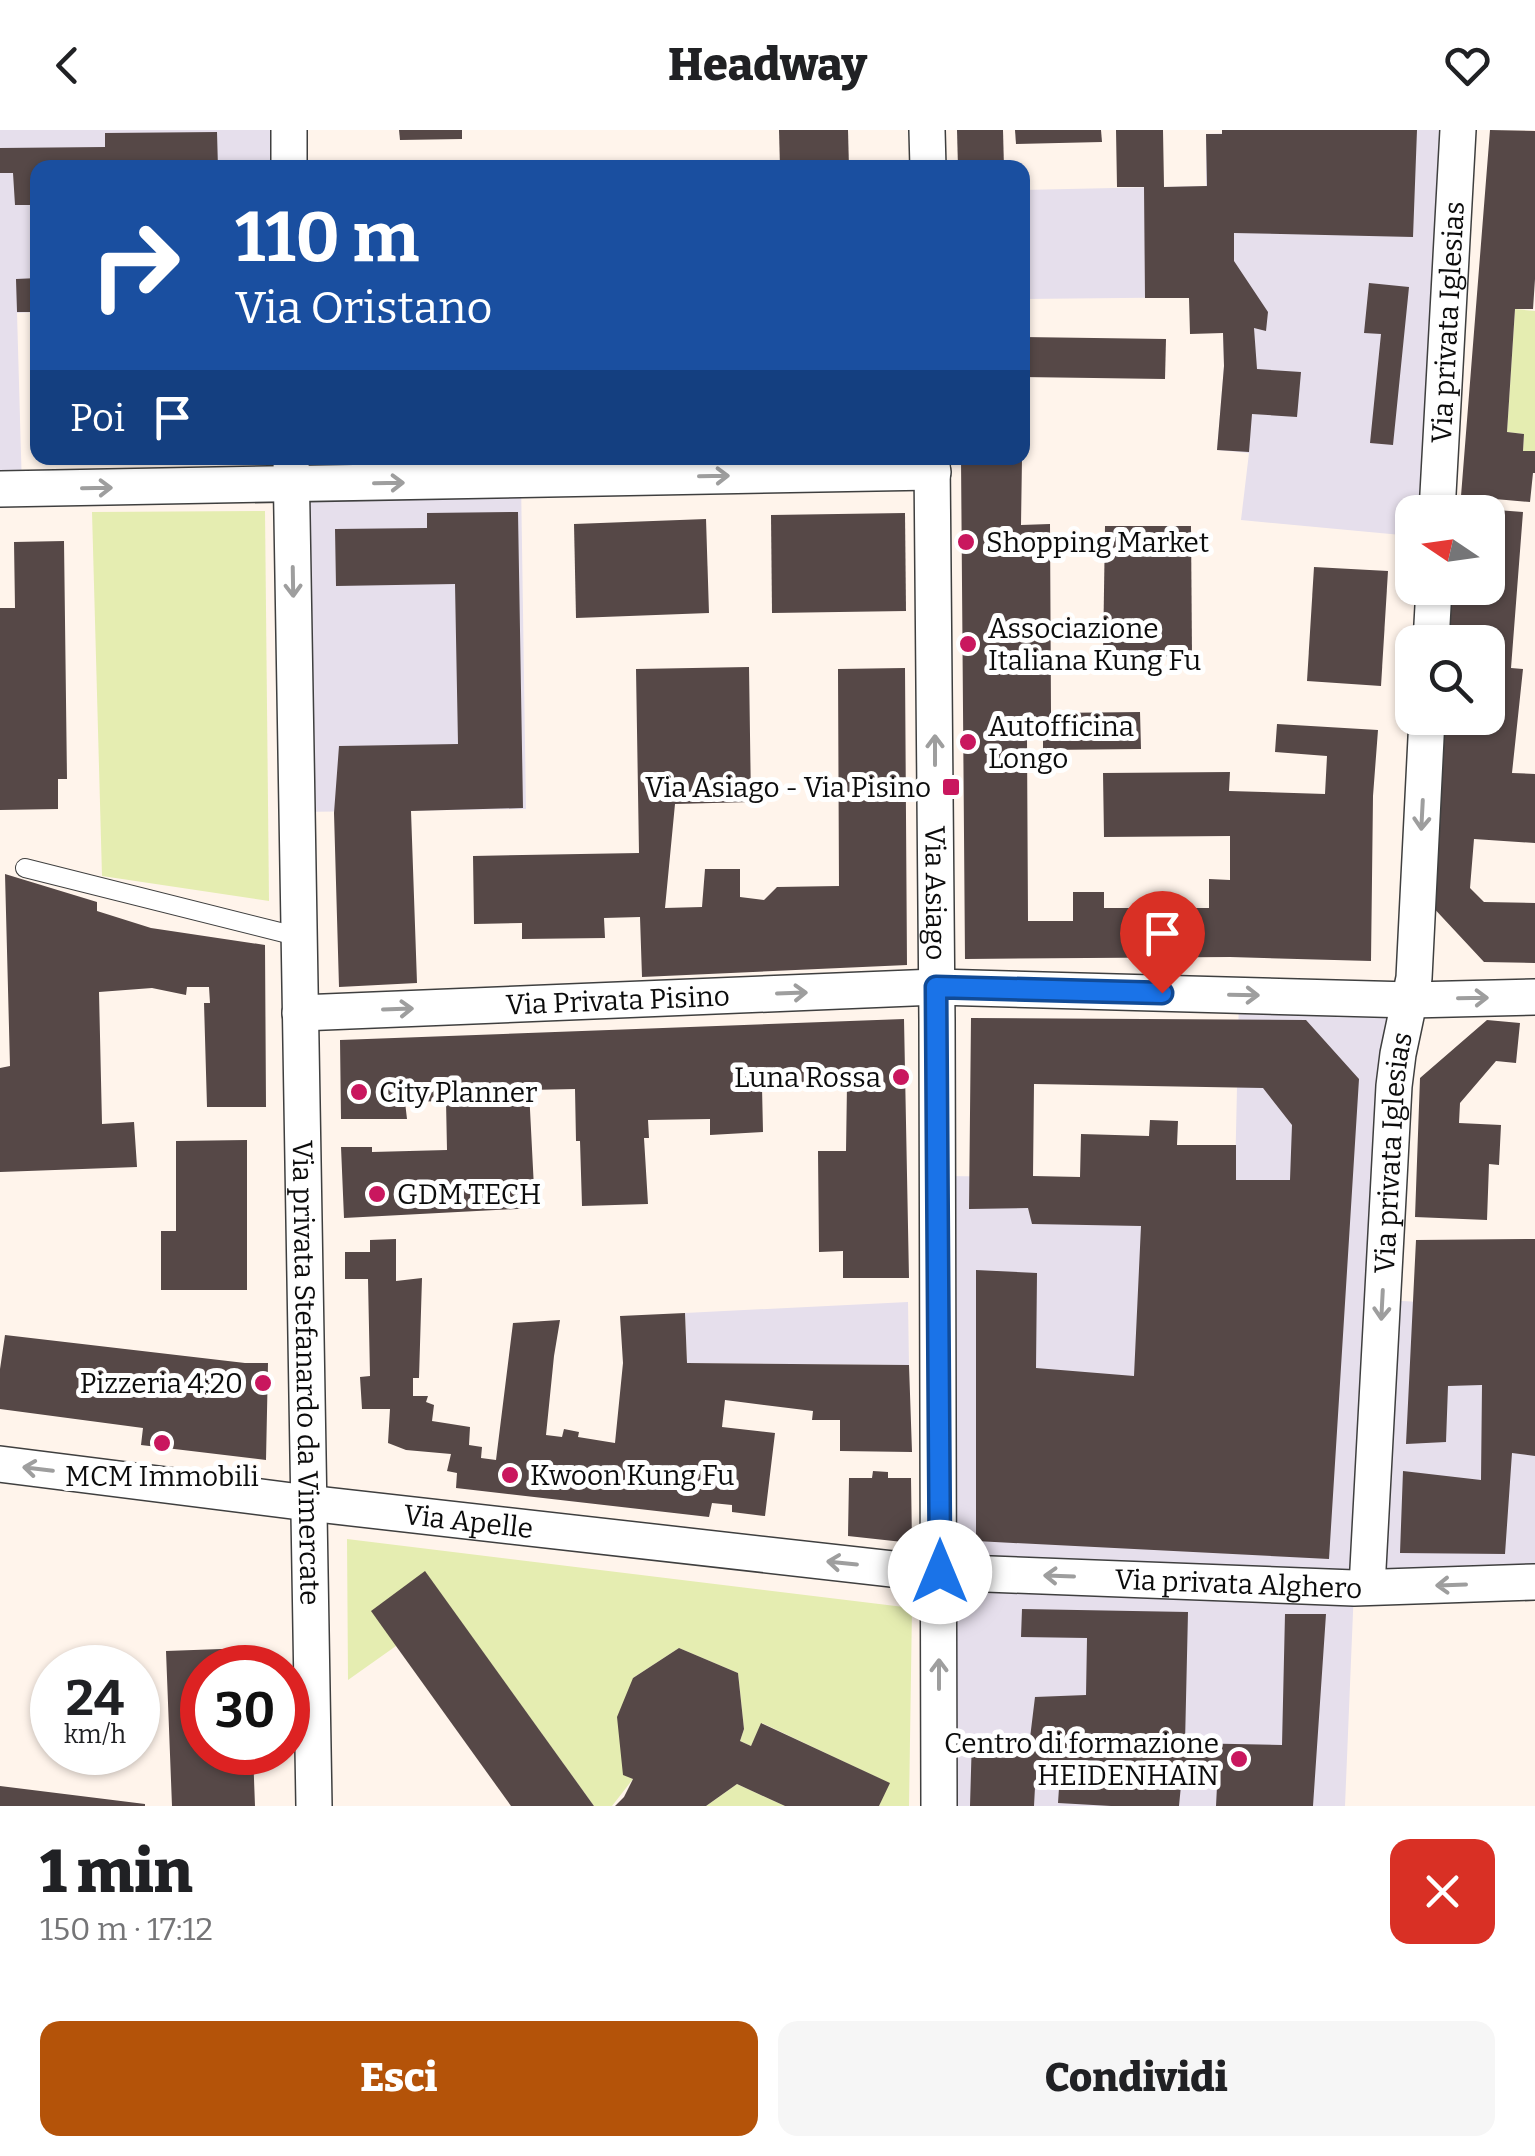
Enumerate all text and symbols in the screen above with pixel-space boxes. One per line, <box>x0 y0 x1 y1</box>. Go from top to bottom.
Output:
icon: back <box>40 38 95 93</box>
text: Headway <box>668 38 867 92</box>
icon: heart <box>1440 38 1495 93</box>
text: 110 m <box>235 196 419 280</box>
icon: right <box>70 200 200 330</box>
street label: Via privata Iglesias <box>1424 200 1471 444</box>
text: Via Oristano <box>235 281 492 335</box>
icon: arrive <box>145 390 200 445</box>
text: Poi <box>70 395 125 441</box>
one-way arrow <box>696 466 729 486</box>
one-way arrow <box>372 474 404 493</box>
one-way arrow <box>81 478 113 497</box>
north arrow <box>1395 495 1505 605</box>
map controls <box>1395 495 1505 735</box>
place label: Shopping Market <box>986 526 1209 559</box>
marker: Shopping Market <box>955 531 977 553</box>
one-way arrow <box>284 566 303 598</box>
place label: Associazione Italiana Kung Fu <box>988 612 1201 677</box>
button: search <box>1395 625 1505 735</box>
marker: Associazione Italiana Kung Fu <box>957 633 979 655</box>
place label: Autofficina Longo <box>988 710 1134 775</box>
marker: Autofficina Longo <box>957 731 979 753</box>
one-way arrow <box>926 734 944 766</box>
place label: Via Asiago - Via Pisino <box>645 771 931 804</box>
marker: Via Asiago - Via Pisino <box>940 776 962 798</box>
one-way arrow <box>1412 798 1431 830</box>
street label: Via Asiago <box>919 826 953 960</box>
pin <box>1120 891 1205 994</box>
icon: arrive <box>1135 906 1190 961</box>
street label: Via Privata Pisino <box>505 979 730 1021</box>
one-way arrow <box>776 983 808 1002</box>
one-way arrow <box>1227 986 1259 1005</box>
one-way arrow <box>1456 989 1488 1008</box>
one-way arrow <box>381 999 413 1018</box>
street label: Via privata Iglesias <box>1367 1029 1419 1274</box>
place label: Luna Rossa <box>734 1061 881 1094</box>
marker: Luna Rossa <box>890 1066 912 1088</box>
place label: City Planner <box>379 1076 537 1109</box>
marker: City Planner <box>348 1081 370 1103</box>
street label: Via privata Stefanardo da Vimercate <box>286 1140 327 1606</box>
place label: GDM TECH <box>397 1178 541 1211</box>
marker: GDM TECH <box>366 1183 388 1205</box>
one-way arrow <box>1372 1289 1391 1321</box>
place label: Pizzeria 4:20 <box>80 1367 243 1400</box>
marker: Pizzeria 4:20 <box>252 1372 274 1394</box>
marker: MCM Immobili <box>151 1432 173 1454</box>
one-way arrow <box>22 1459 54 1478</box>
place label: Kwoon Kung Fu <box>530 1459 734 1492</box>
place label: MCM Immobili <box>65 1460 259 1493</box>
marker: Kwoon Kung Fu <box>499 1464 521 1486</box>
street label: Via Apelle <box>402 1497 535 1545</box>
position arrow <box>888 1520 992 1624</box>
one-way arrow <box>827 1553 859 1572</box>
street label: Via privata Alghero <box>1114 1562 1363 1605</box>
one-way arrow <box>1044 1567 1076 1586</box>
one-way arrow <box>1435 1576 1467 1595</box>
speed limit sign: 30 <box>180 1645 310 1775</box>
one-way arrow <box>930 1658 948 1690</box>
text: 24 <box>66 1668 124 1728</box>
text: km/h <box>64 1720 126 1750</box>
place label: Centro di formazione HEIDENHAIN <box>944 1727 1219 1792</box>
marker: Centro di formazione HEIDENHAIN <box>1228 1748 1250 1770</box>
text: 1 min <box>40 1836 193 1908</box>
button: close <box>1390 1839 1495 1944</box>
text: 150 m · 17:12 <box>40 1910 213 1948</box>
button: Esci <box>40 2021 758 2136</box>
button: Condividi <box>778 2021 1495 2136</box>

